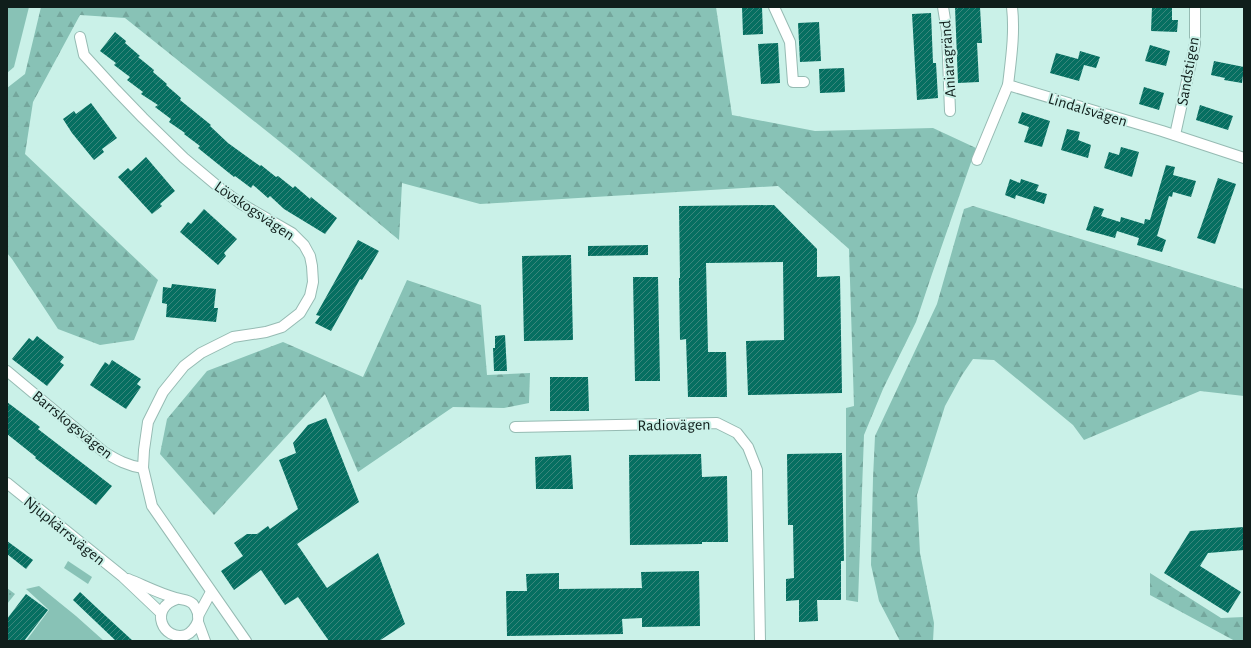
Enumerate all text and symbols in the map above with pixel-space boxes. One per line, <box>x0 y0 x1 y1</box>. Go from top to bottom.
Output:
street label: Aniaragränd <box>937 20 959 98</box>
street label: Sandstigen <box>1174 36 1202 107</box>
street label: Lindalsvägen <box>1046 90 1129 130</box>
street label: Lövskogsvägen <box>212 178 297 243</box>
street label: Barrskogsvägen <box>29 388 115 462</box>
street label: Radiovägen <box>637 416 711 434</box>
street label: Njupkärrsvägen <box>20 493 108 569</box>

